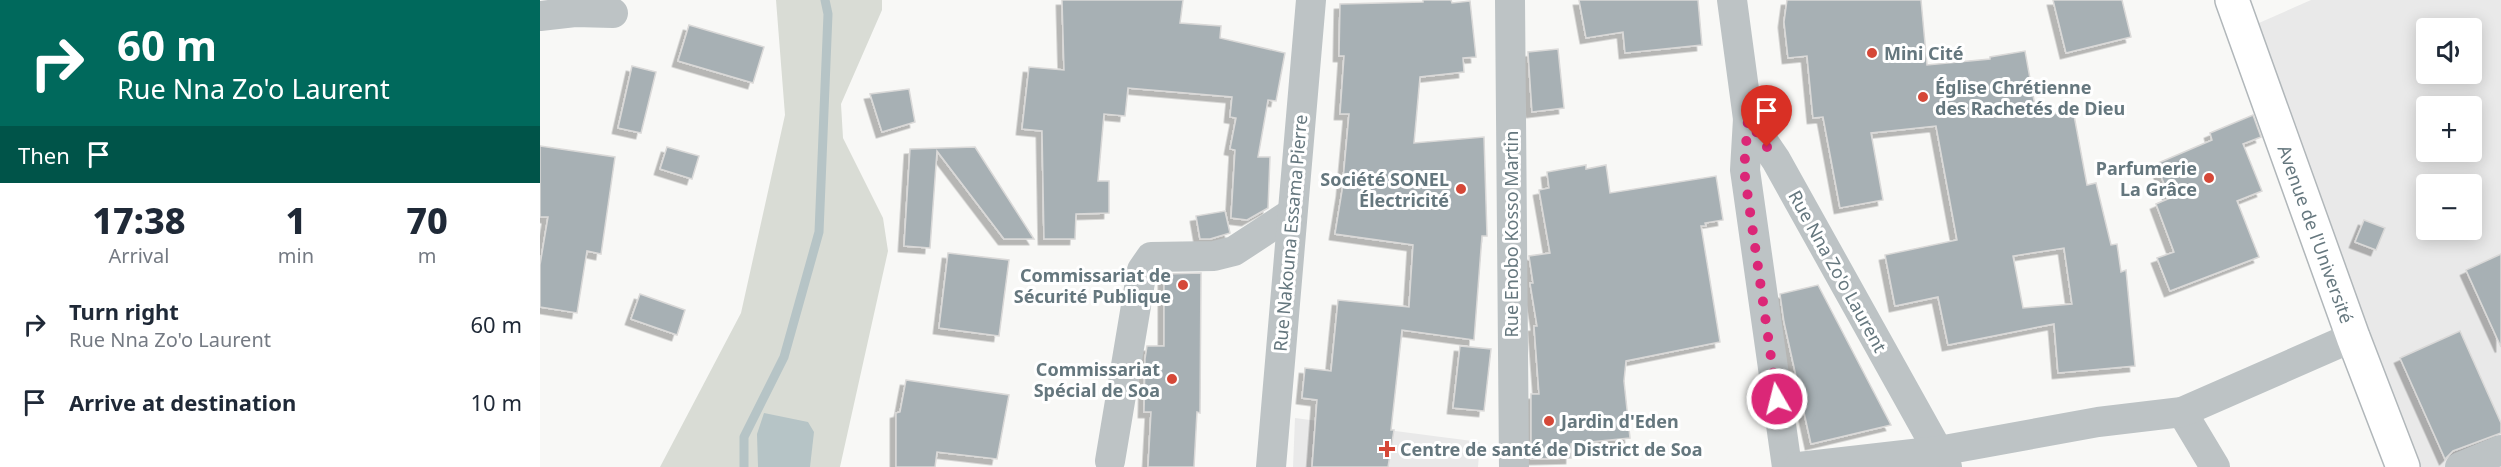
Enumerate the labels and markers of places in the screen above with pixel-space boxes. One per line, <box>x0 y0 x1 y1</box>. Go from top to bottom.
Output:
place label: Mini Cité <box>1884 41 1964 65</box>
marker: Mini Cité <box>1865 46 1879 60</box>
place label: Église Chrétienne des Rachetés de Dieu <box>1935 75 2125 120</box>
pin <box>1741 85 1792 147</box>
marker: Église Chrétienne des Rachetés de Dieu <box>1916 90 1930 104</box>
place label: Parfumerie La Grâce <box>2096 156 2197 201</box>
place label: Société SONEL Électricité <box>1320 167 1449 212</box>
marker: Parfumerie La Grâce <box>2202 171 2216 185</box>
marker: Société SONEL Électricité <box>1454 182 1468 196</box>
place label: Commissariat de Sécurité Publique <box>1014 263 1171 308</box>
marker: Commissariat de Sécurité Publique <box>1176 278 1190 292</box>
place label: Commissariat Spécial de Soa <box>1034 357 1160 402</box>
marker: Commissariat Spécial de Soa <box>1165 372 1179 386</box>
place label: Jardin d'Eden <box>1559 409 1679 433</box>
marker: Jardin d'Eden <box>1542 414 1556 428</box>
place label: Centre de santé de District de Soa <box>1400 437 1703 461</box>
marker: Centre de santé de District de Soa <box>1378 440 1396 458</box>

